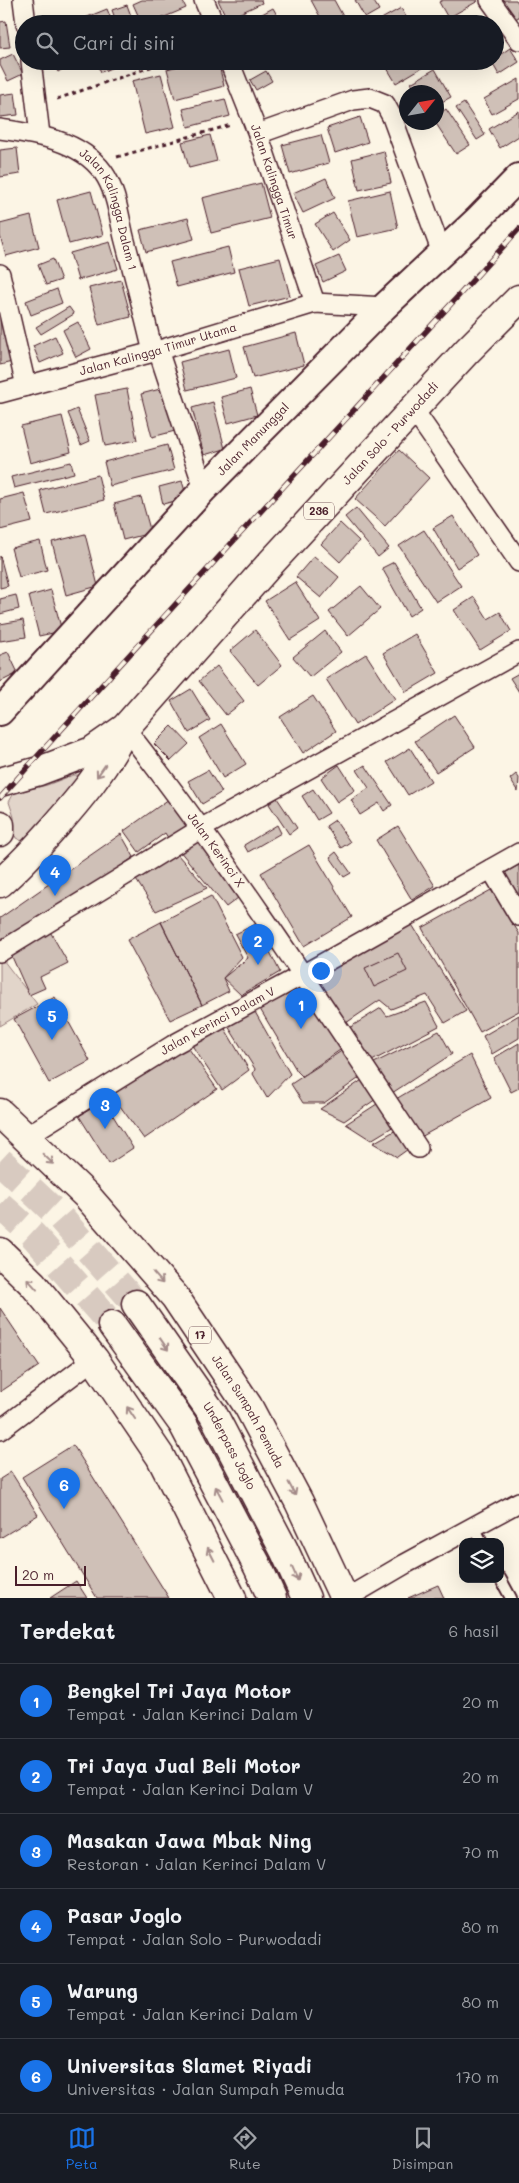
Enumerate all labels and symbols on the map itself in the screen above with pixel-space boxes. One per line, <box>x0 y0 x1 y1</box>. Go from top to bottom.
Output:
north arrow <box>399 85 444 130</box>
street label: Jalan Kalingga Timur <box>248 121 302 241</box>
street label: Jalan Kalingga Dalam 1 <box>77 144 141 272</box>
street label: Jalan Kalingga Timur Utama <box>77 318 238 378</box>
street label: Jalan Solo - Purwodadi <box>338 378 442 488</box>
street label: Jalan Manunggal <box>213 399 292 479</box>
road number: 236 <box>304 502 334 520</box>
one-way arrow <box>96 763 106 777</box>
street label: Jalan Kerinci X <box>184 808 249 890</box>
pin: 4 <box>39 855 71 896</box>
pin: 2 <box>242 924 274 965</box>
your location <box>308 958 334 984</box>
street label: Jalan Kerinci Dalam V <box>157 982 278 1058</box>
pin: 1 <box>285 988 317 1029</box>
pin: 5 <box>36 999 68 1040</box>
pin: 3 <box>89 1088 121 1129</box>
one-way arrow <box>41 1153 54 1165</box>
one-way arrow <box>152 1272 164 1285</box>
one-way arrow <box>26 1278 38 1290</box>
road number: 17 <box>189 1326 211 1344</box>
one-way arrow <box>159 1337 169 1351</box>
street label: Jalan Sumpah Pemuda <box>209 1351 289 1471</box>
street label: Underpass Joglo <box>200 1398 260 1492</box>
one-way arrow <box>126 1406 136 1420</box>
pin: 6 <box>48 1468 80 1509</box>
one-way arrow <box>287 1481 297 1496</box>
one-way arrow <box>214 1485 224 1500</box>
one-way arrow <box>206 1547 215 1562</box>
scale bar <box>15 1563 86 1586</box>
one-way arrow <box>291 1566 301 1581</box>

